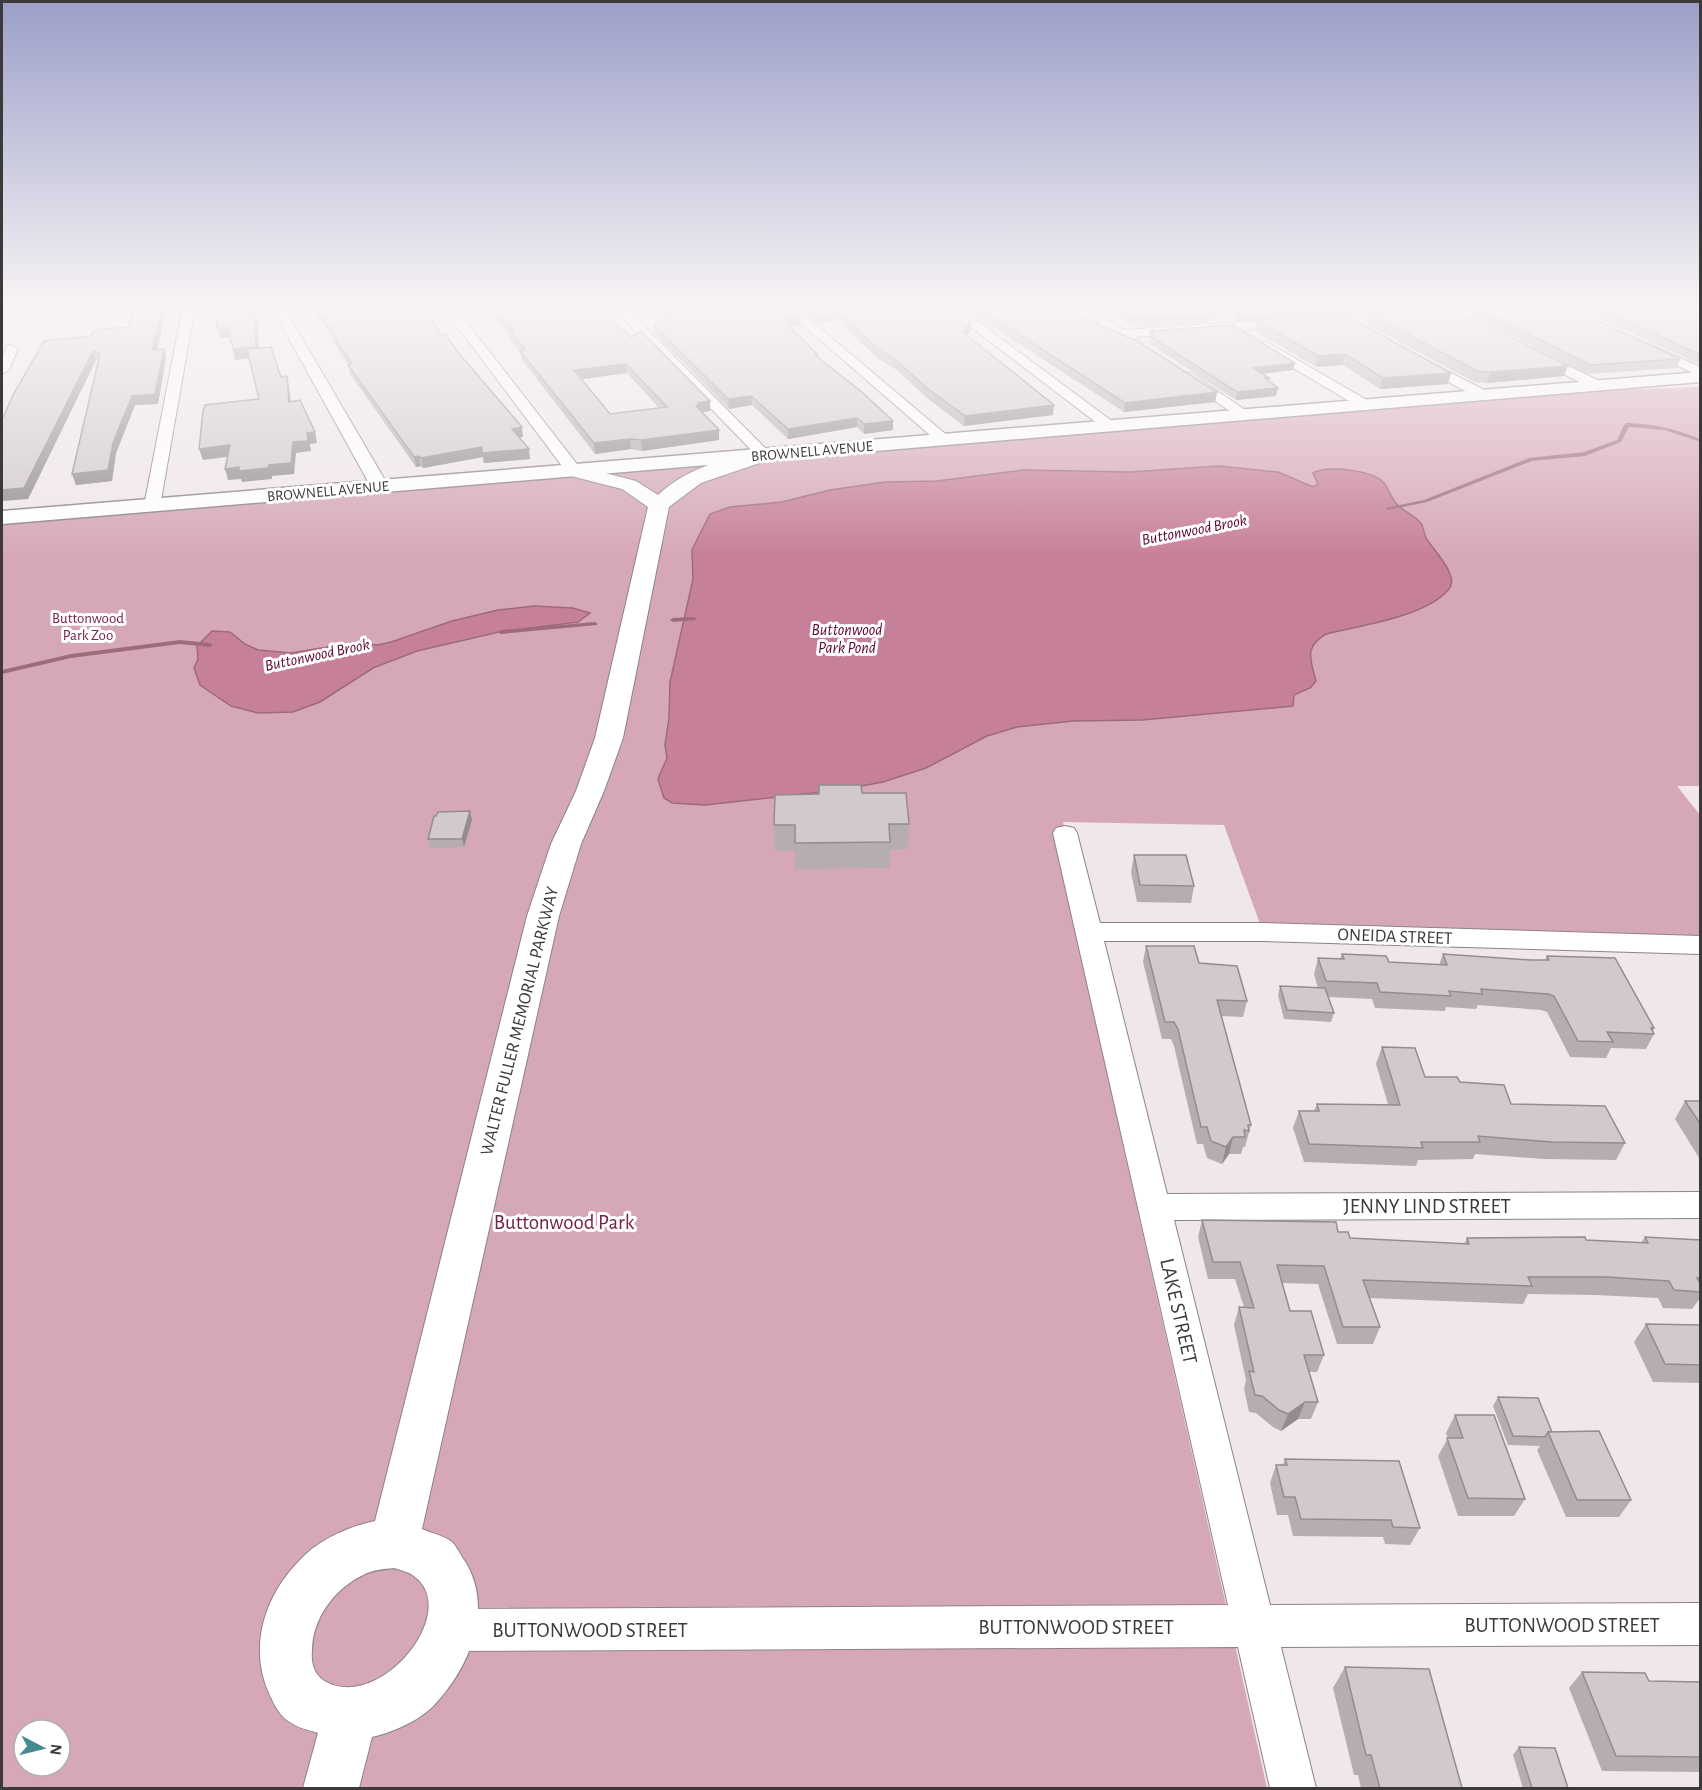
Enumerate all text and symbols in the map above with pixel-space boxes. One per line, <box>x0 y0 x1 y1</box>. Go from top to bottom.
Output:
street label: BROWNELL AVENUE <box>750 439 874 464</box>
street label: BROWNELL AVENUE <box>266 479 390 504</box>
water label: Buttonwood Brook <box>1140 512 1248 548</box>
park label: Buttonwood Park Zoo <box>52 611 124 643</box>
water label: Buttonwood Park Pond <box>812 622 882 656</box>
water label: Buttonwood Brook <box>263 636 371 674</box>
street label: WALTER FULLER MEMORIAL PARKWAY <box>478 884 562 1158</box>
street label: ONEIDA STREET <box>1337 926 1453 948</box>
street label: JENNY LIND STREET <box>1343 1196 1511 1217</box>
park label: Buttonwood Park <box>494 1212 635 1233</box>
street label: LAKE STREET <box>1156 1256 1201 1366</box>
street label: BUTTONWOOD STREET <box>1464 1615 1660 1636</box>
street label: BUTTONWOOD STREET <box>978 1617 1174 1638</box>
street label: BUTTONWOOD STREET <box>492 1620 688 1641</box>
north arrow <box>12 1718 72 1778</box>
text: N <box>47 1743 65 1756</box>

